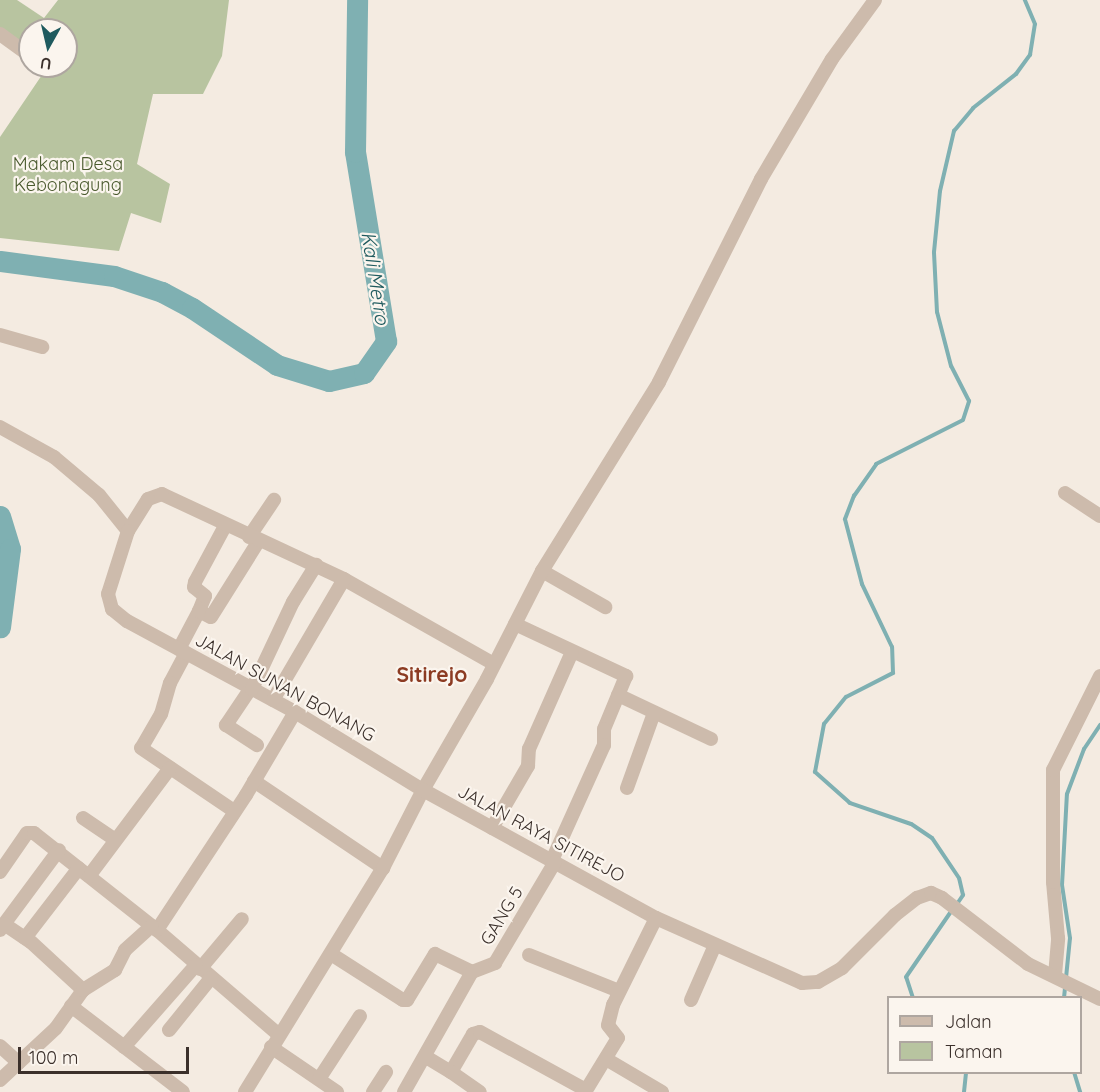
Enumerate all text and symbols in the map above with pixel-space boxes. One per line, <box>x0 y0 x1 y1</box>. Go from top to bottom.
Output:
north arrow <box>18 18 78 78</box>
text: U <box>39 53 53 75</box>
park label: Makam Desa Kebonagung <box>13 154 123 196</box>
water label: Kali Metro <box>357 230 395 326</box>
street label: JALAN SUNAN BONANG <box>191 629 379 747</box>
district label: Sitirejo <box>397 661 467 687</box>
street label: JALAN RAYA SITIREJO <box>454 781 628 887</box>
street label: GANG 5 <box>476 883 528 949</box>
legend <box>887 996 1082 1074</box>
text: Jalan <box>945 1010 992 1033</box>
scale bar <box>21 1035 192 1073</box>
text: Taman <box>945 1040 1003 1063</box>
text: 100 m <box>29 1046 78 1069</box>

